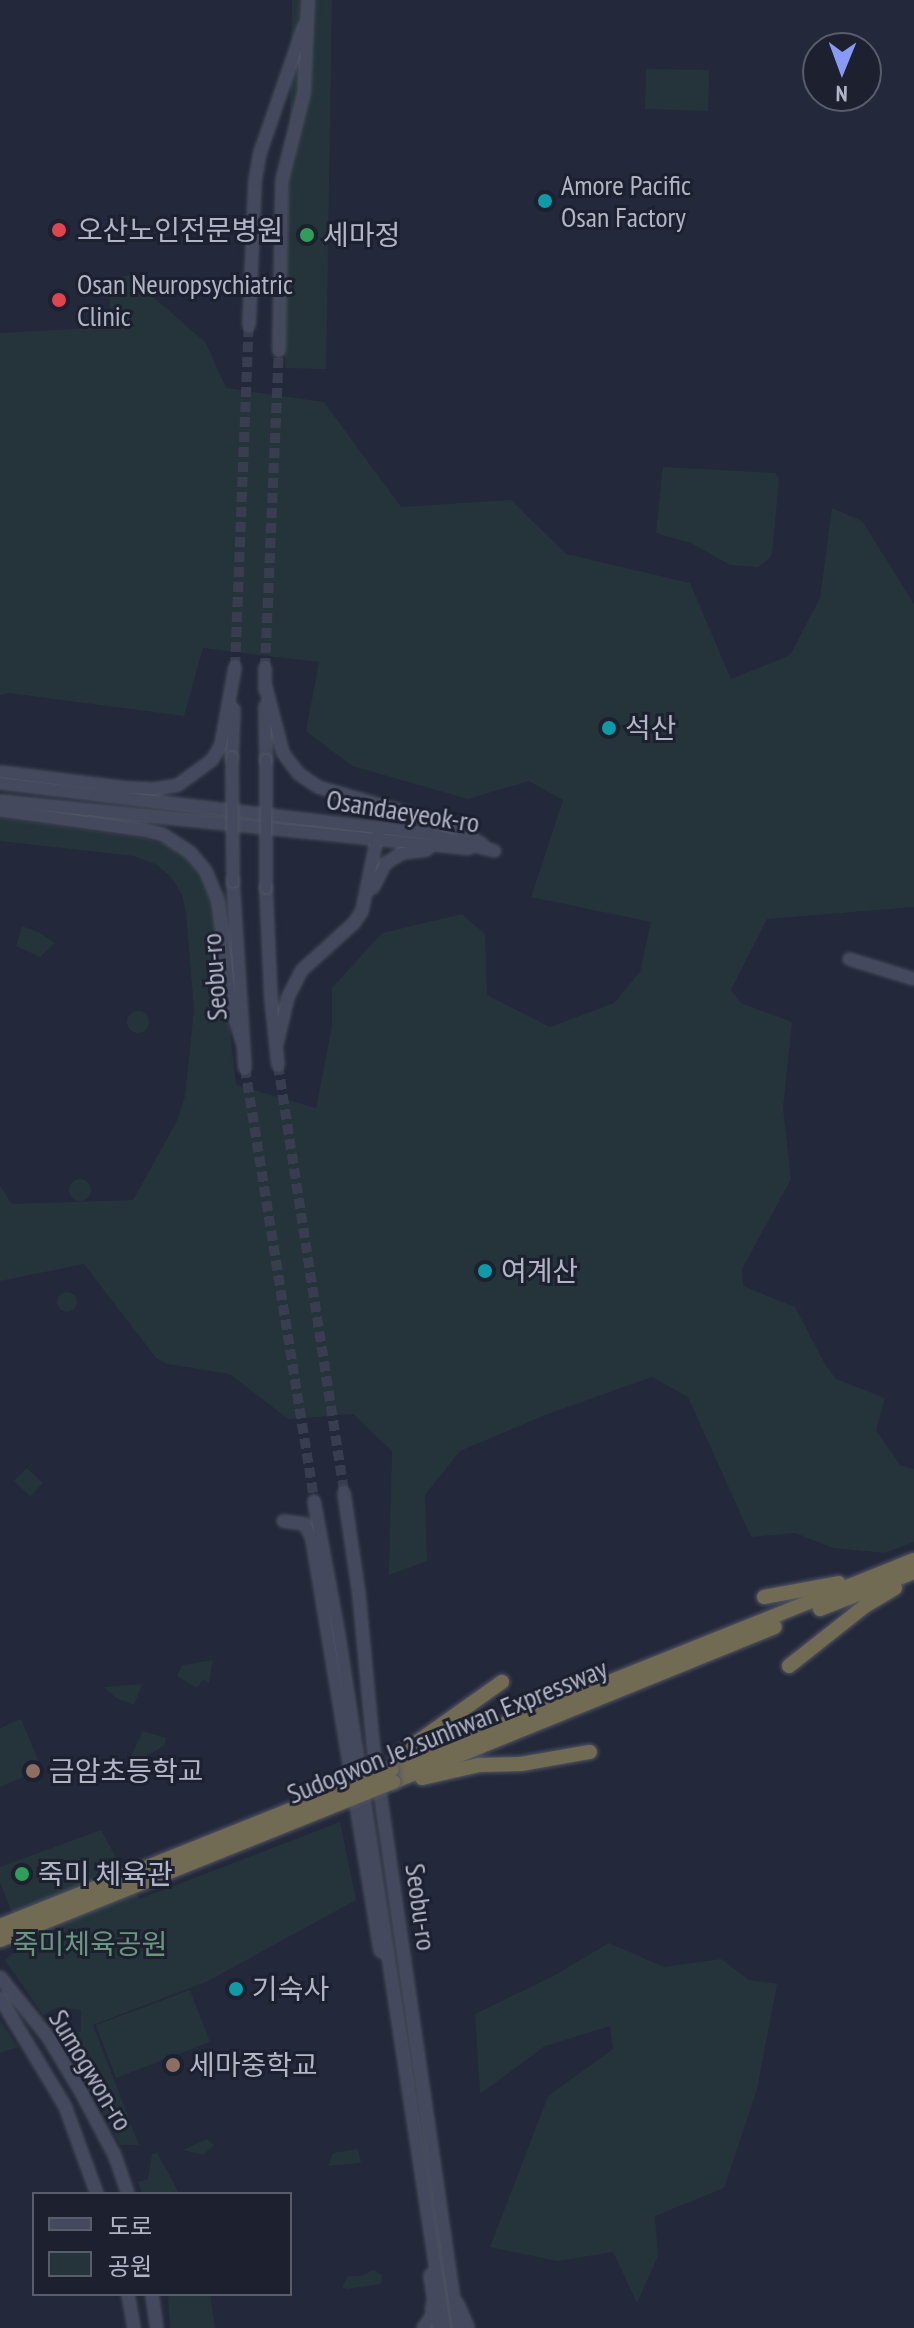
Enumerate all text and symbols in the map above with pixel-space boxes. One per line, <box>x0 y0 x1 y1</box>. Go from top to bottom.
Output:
north arrow <box>802 32 882 112</box>
text: N <box>835 80 848 108</box>
place label: Amore Pacific Osan Factory <box>561 168 691 234</box>
marker: Amore Pacific Osan Factory <box>536 192 554 210</box>
place label: 오산노인전문병원 <box>77 213 283 247</box>
place label: 세마정 <box>323 218 400 252</box>
marker: 오산노인전문병원 <box>48 219 70 241</box>
marker: 세마정 <box>298 226 316 244</box>
place label: Osan Neuropsychiatric Clinic <box>77 267 293 333</box>
marker: Osan Neuropsychiatric Clinic <box>48 289 70 311</box>
place label: 석산 <box>625 711 677 745</box>
marker: 석산 <box>600 719 618 737</box>
street label: Osandaeyeok-ro <box>324 782 482 840</box>
street label: Seobu-ro <box>194 932 234 1022</box>
place label: 여계산 <box>501 1254 578 1288</box>
marker: 여계산 <box>476 1262 494 1280</box>
street label: Sudogwon Je2sunhwan Expressway <box>282 1651 612 1811</box>
place label: 금암초등학교 <box>49 1754 204 1788</box>
marker: 금암초등학교 <box>24 1762 42 1780</box>
place label: 죽미 체육관 <box>38 1857 173 1891</box>
street label: Seobu-ro <box>398 1861 444 1953</box>
marker: 죽미 체육관 <box>13 1865 31 1883</box>
park label: 죽미체육공원 <box>13 1927 167 1961</box>
place label: 기숙사 <box>252 1972 329 2006</box>
marker: 기숙사 <box>227 1980 245 1998</box>
street label: Sumogwon-ro <box>42 2003 140 2137</box>
place label: 세마중학교 <box>189 2048 318 2082</box>
marker: 세마중학교 <box>164 2056 182 2074</box>
legend <box>32 2192 292 2296</box>
text: 도로 <box>108 2211 152 2242</box>
text: 공원 <box>108 2251 152 2282</box>

